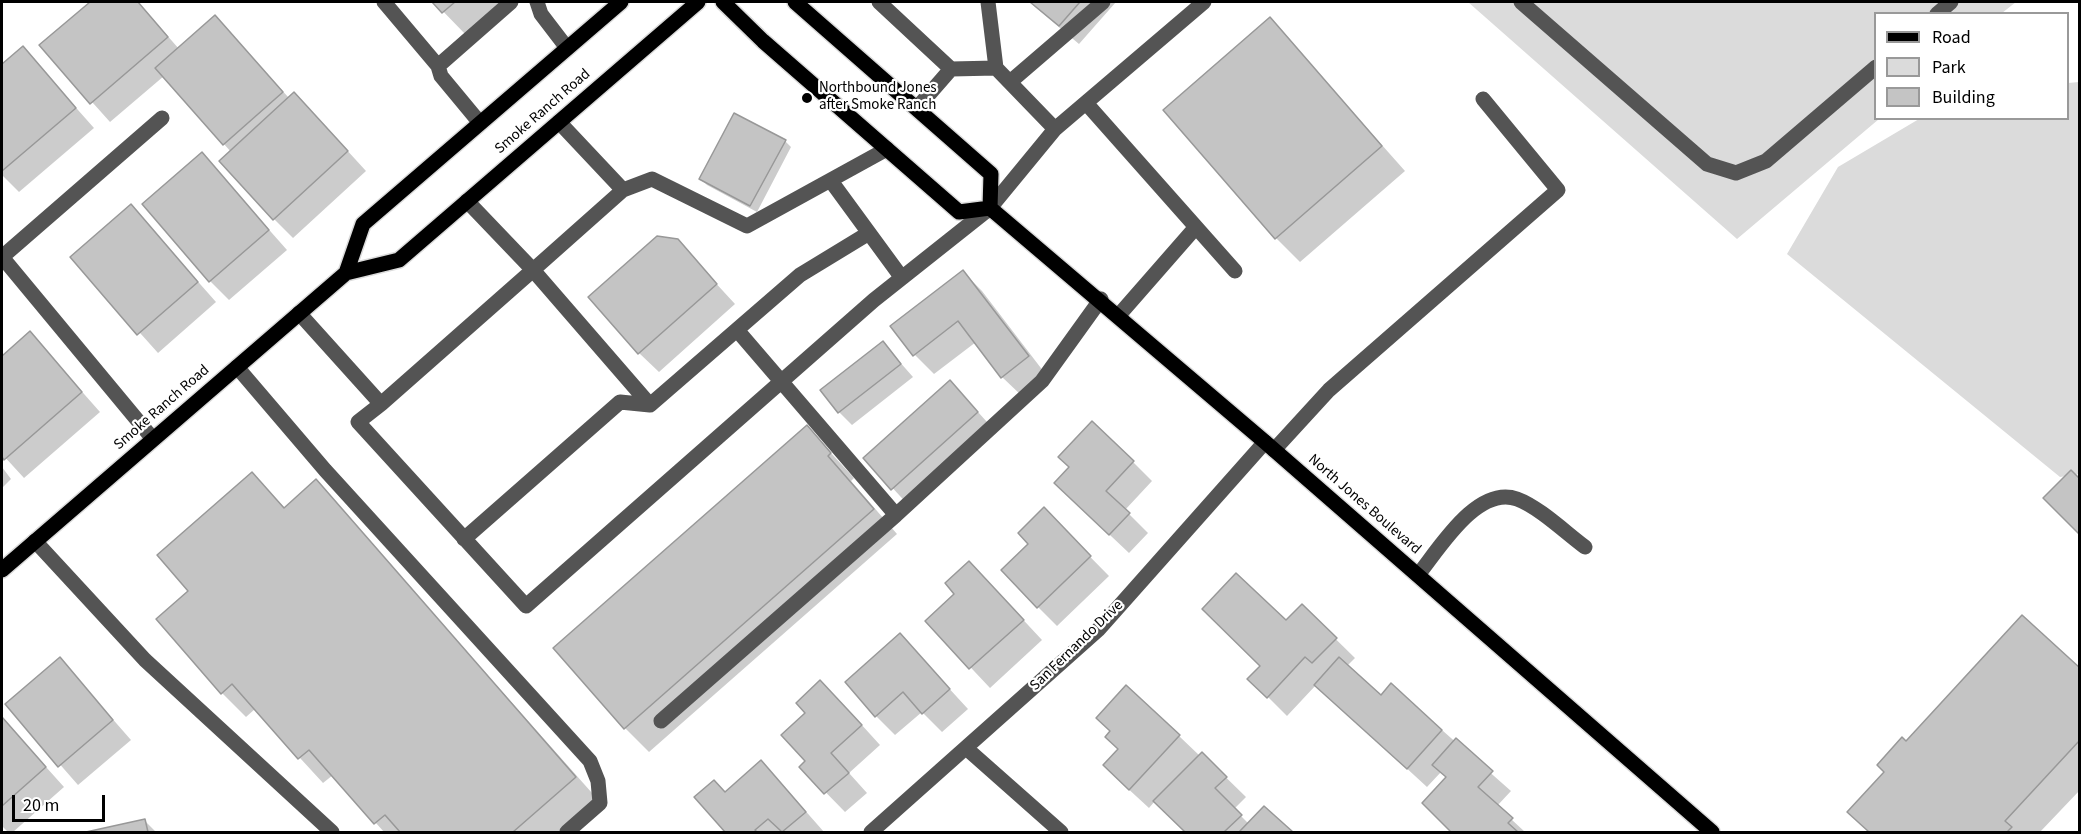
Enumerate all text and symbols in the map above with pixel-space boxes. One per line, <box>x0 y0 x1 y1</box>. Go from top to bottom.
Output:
legend <box>1874 12 2069 120</box>
text: Road <box>1932 25 1971 50</box>
text: Park <box>1932 55 1966 80</box>
street label: Smoke Ranch Road <box>492 66 594 158</box>
place label: Northbound Jones after Smoke Ranch <box>819 80 937 115</box>
text: Building <box>1932 85 1995 110</box>
marker: Northbound Jones after Smoke Ranch <box>800 91 814 105</box>
street label: Smoke Ranch Road <box>111 362 213 454</box>
street label: North Jones Boulevard <box>1304 451 1424 559</box>
street label: San Fernando Drive <box>1027 597 1127 695</box>
scale bar <box>15 783 108 821</box>
text: 20 m <box>23 793 59 818</box>

